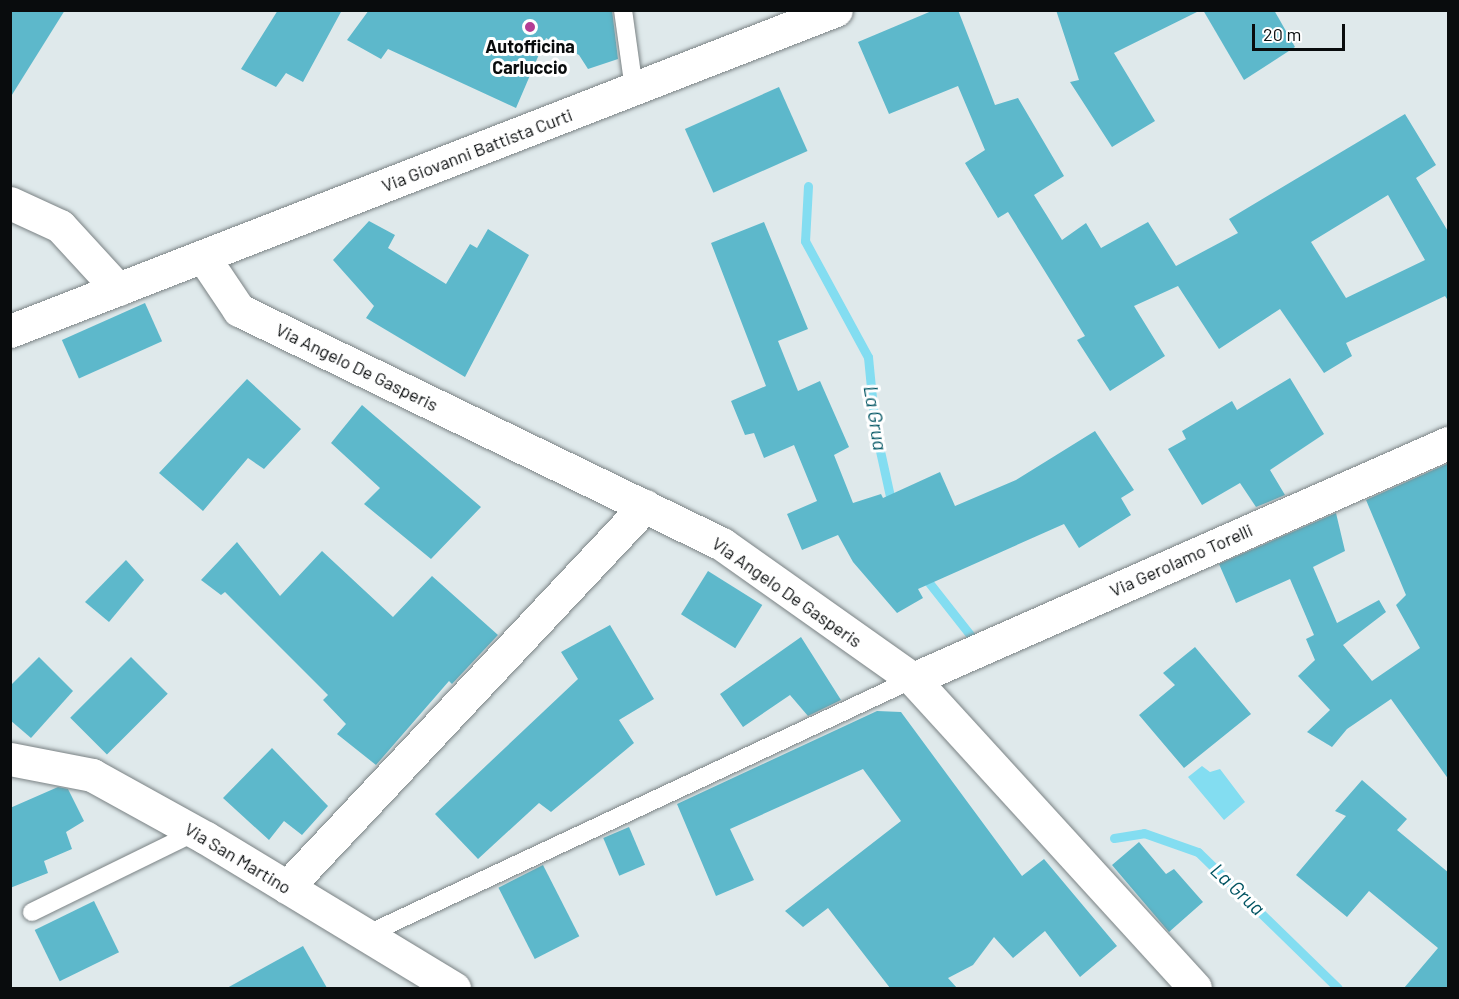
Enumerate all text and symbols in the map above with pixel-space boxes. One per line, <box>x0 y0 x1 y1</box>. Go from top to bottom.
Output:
scale bar <box>1255 12 1348 50</box>
marker: Autofficina Carluccio <box>523 20 537 34</box>
text: 20 m <box>1263 23 1301 45</box>
place label: Autofficina Carluccio <box>485 36 575 78</box>
street label: Via Giovanni Battista Curti <box>379 104 575 196</box>
street label: Via Angelo De Gasperis <box>272 318 442 416</box>
water label: La Grua <box>859 384 893 452</box>
street label: Via Gerolamo Torelli <box>1106 519 1256 601</box>
street label: Via Angelo De Gasperis <box>708 532 866 652</box>
street label: Via San Martino <box>181 818 295 898</box>
water label: La Grua <box>1206 858 1270 920</box>

